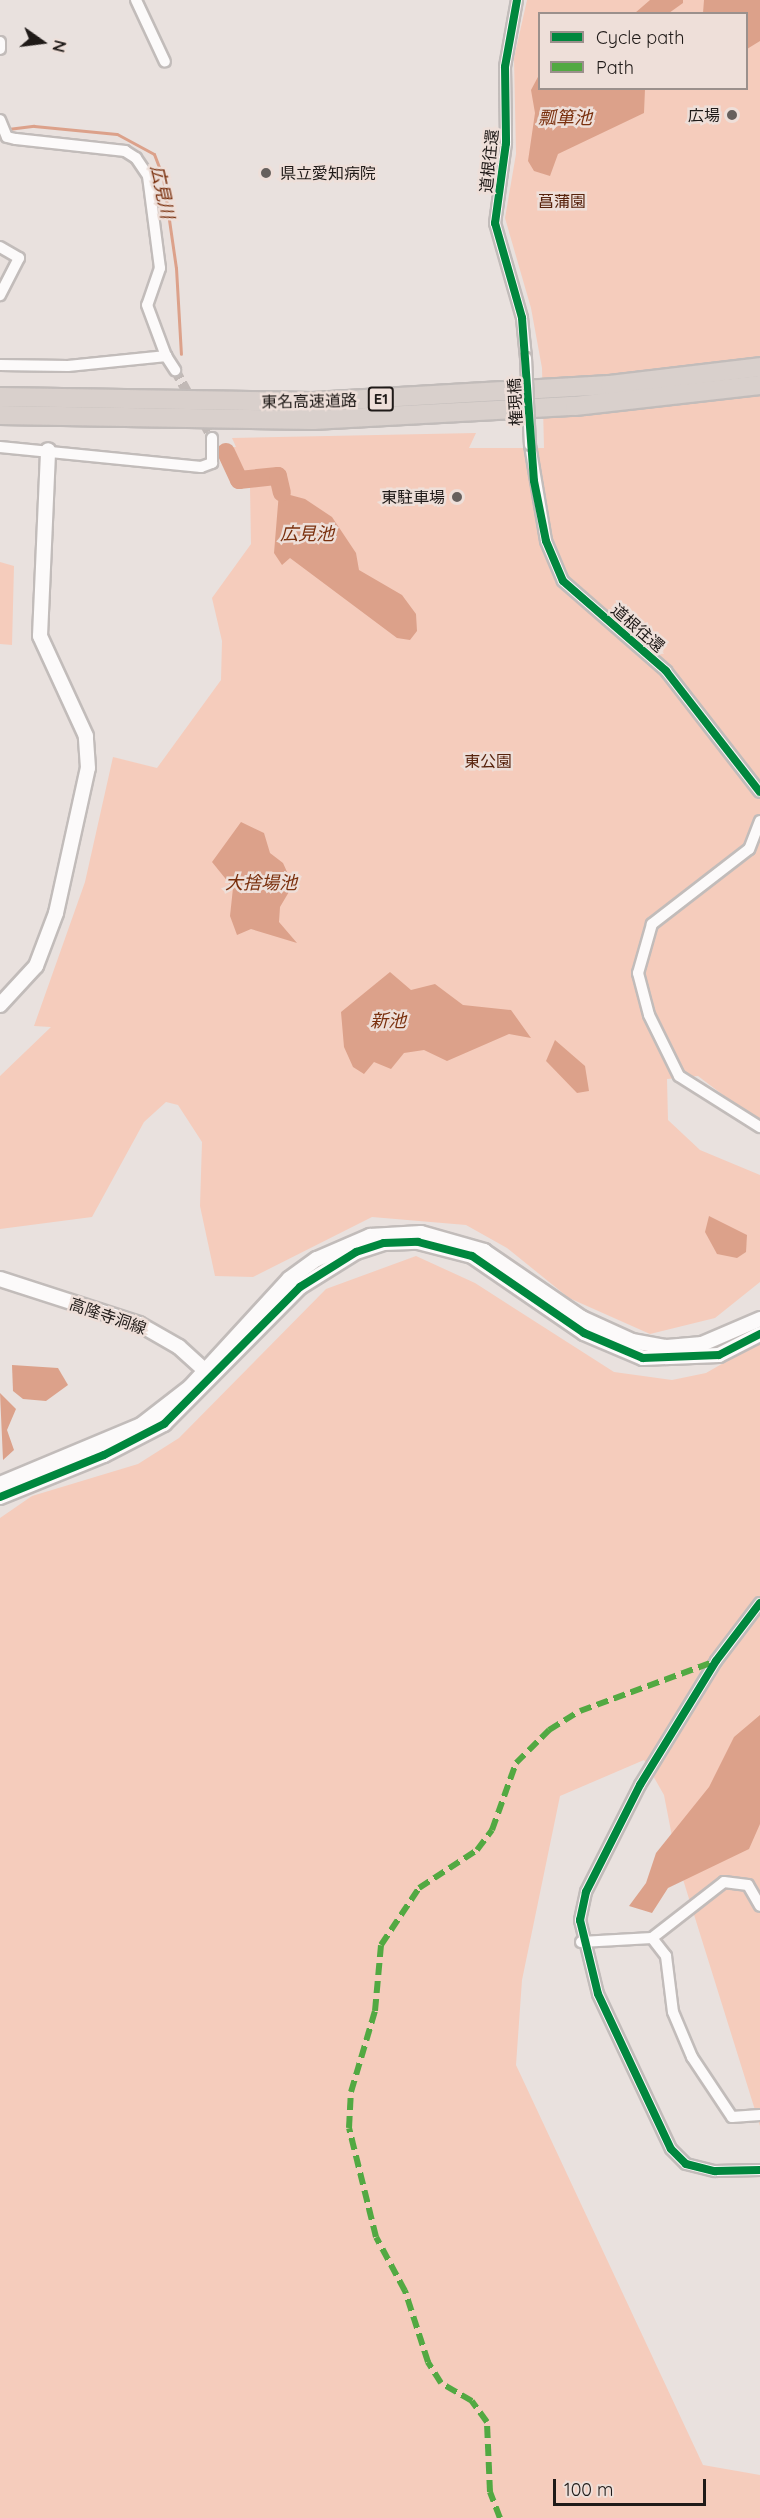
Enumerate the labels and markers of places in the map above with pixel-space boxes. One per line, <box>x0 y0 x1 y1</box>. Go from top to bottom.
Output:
place label: 広場 <box>688 105 720 125</box>
marker: 広場 <box>725 108 739 122</box>
place label: 県立愛知病院 <box>280 163 376 183</box>
marker: 県立愛知病院 <box>257 164 275 182</box>
place label: 東駐車場 <box>381 487 445 507</box>
marker: 東駐車場 <box>450 490 464 504</box>

